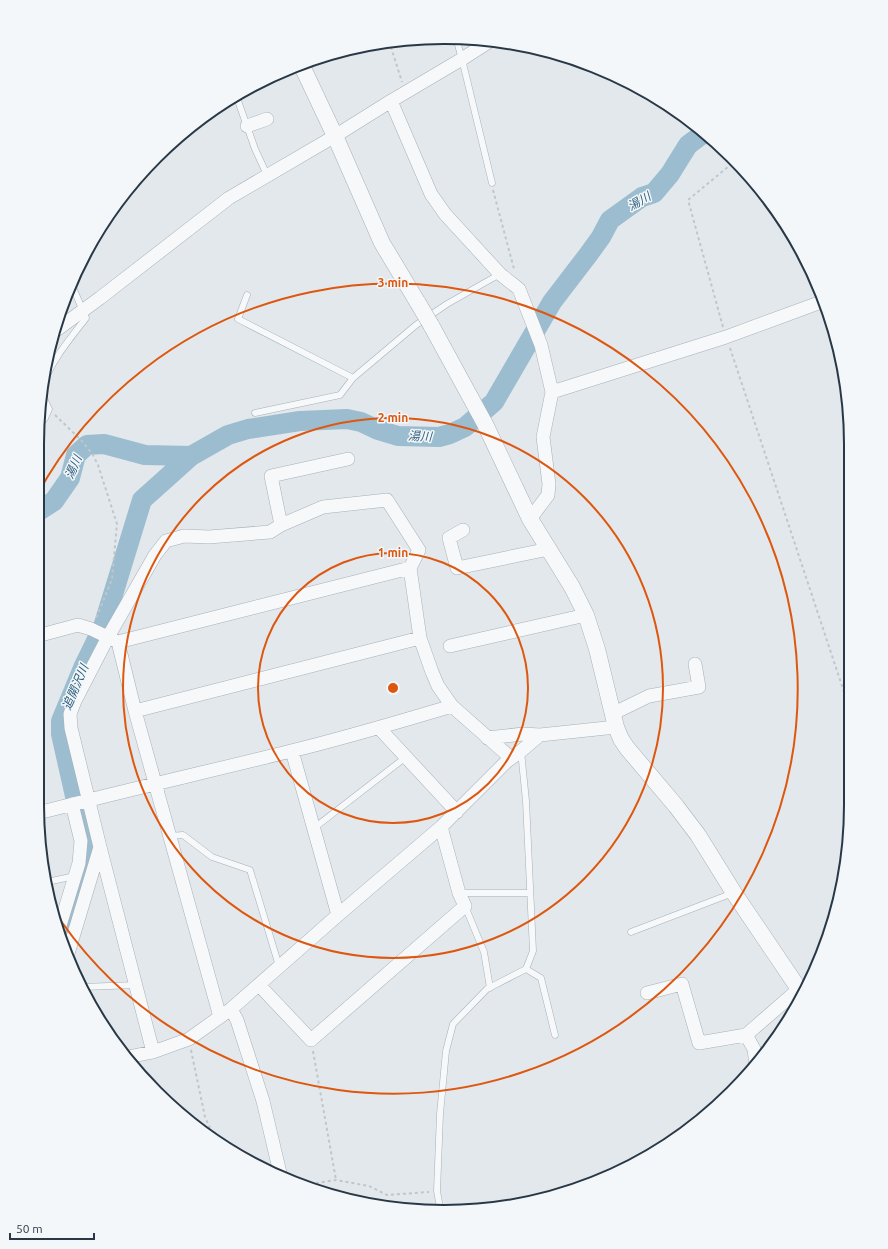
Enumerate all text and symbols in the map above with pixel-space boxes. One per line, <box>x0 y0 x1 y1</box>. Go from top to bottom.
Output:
water label: 湯川 <box>625 188 654 213</box>
text: 3 min <box>378 276 408 289</box>
text: 2 min <box>378 411 408 424</box>
water label: 湯川 <box>408 429 434 443</box>
water label: 湯川 <box>62 452 85 481</box>
text: 1 min <box>378 546 408 559</box>
water label: 追開沢川 <box>60 661 91 712</box>
centre of rings <box>386 681 400 695</box>
scale bar <box>10 1215 94 1241</box>
text: 50 m <box>16 1222 43 1235</box>

